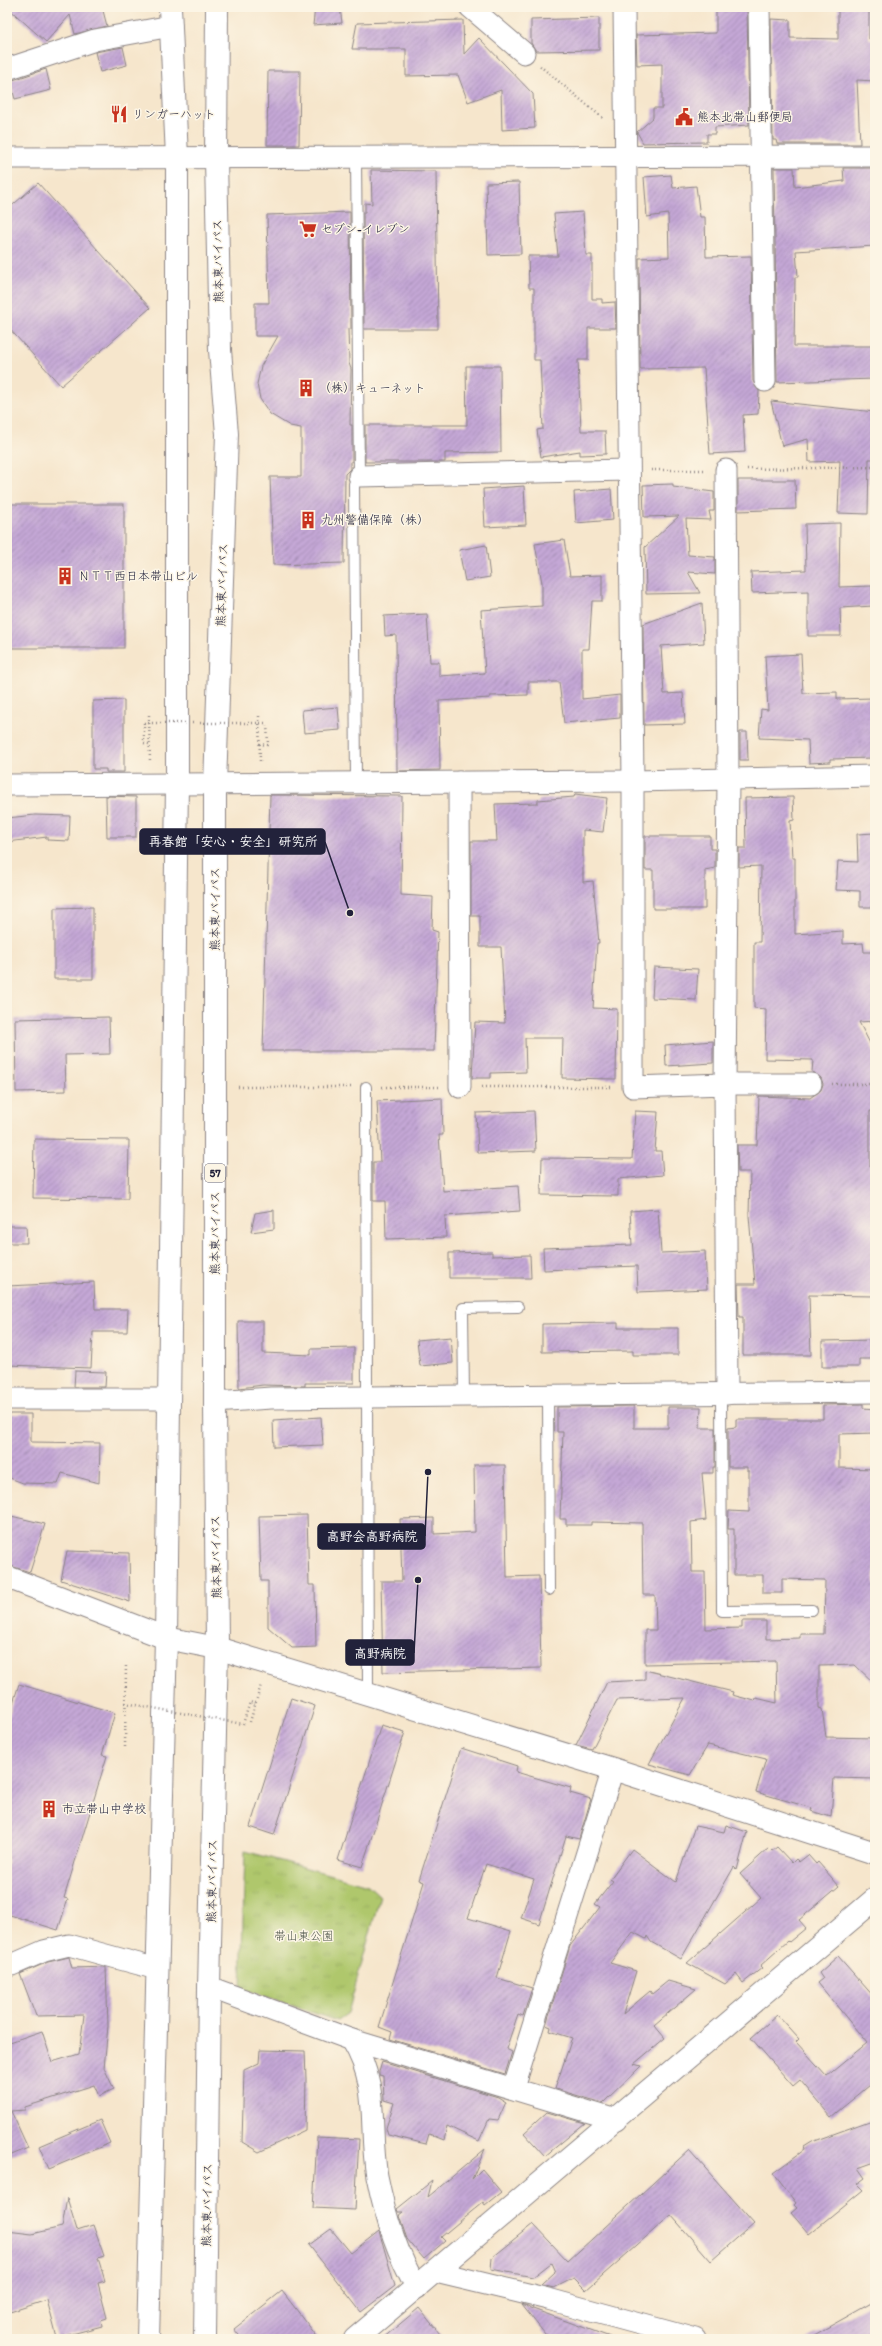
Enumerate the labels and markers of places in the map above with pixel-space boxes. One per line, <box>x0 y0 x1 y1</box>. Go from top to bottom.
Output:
restaurant icon: リンガーハット <box>109 104 129 124</box>
place label: リンガーハット <box>132 107 216 121</box>
public building icon: 熊本北帯山郵便局 <box>674 107 694 127</box>
place label: 熊本北帯山郵便局 <box>697 110 793 124</box>
supermarket icon: セブン-イレブン <box>298 219 318 239</box>
place label: セブン-イレブン <box>321 222 410 236</box>
building icon: （株）キューネット <box>296 378 316 398</box>
place label: （株）キューネット <box>319 381 426 395</box>
building icon: 九州警備保障（株） <box>298 510 318 530</box>
place label: 九州警備保障（株） <box>321 513 429 527</box>
building icon: ＮＴＴ西日本帯山ビル <box>55 566 75 586</box>
place label: ＮＴＴ西日本帯山ビル <box>78 569 198 583</box>
callout: 再春館「安心・安全」研究所 <box>140 829 325 854</box>
callout: 高野会高野病院 <box>318 1524 425 1549</box>
callout: 高野病院 <box>346 1640 414 1665</box>
building icon: 市立帯山中学校 <box>39 1799 59 1819</box>
place label: 市立帯山中学校 <box>62 1802 146 1816</box>

